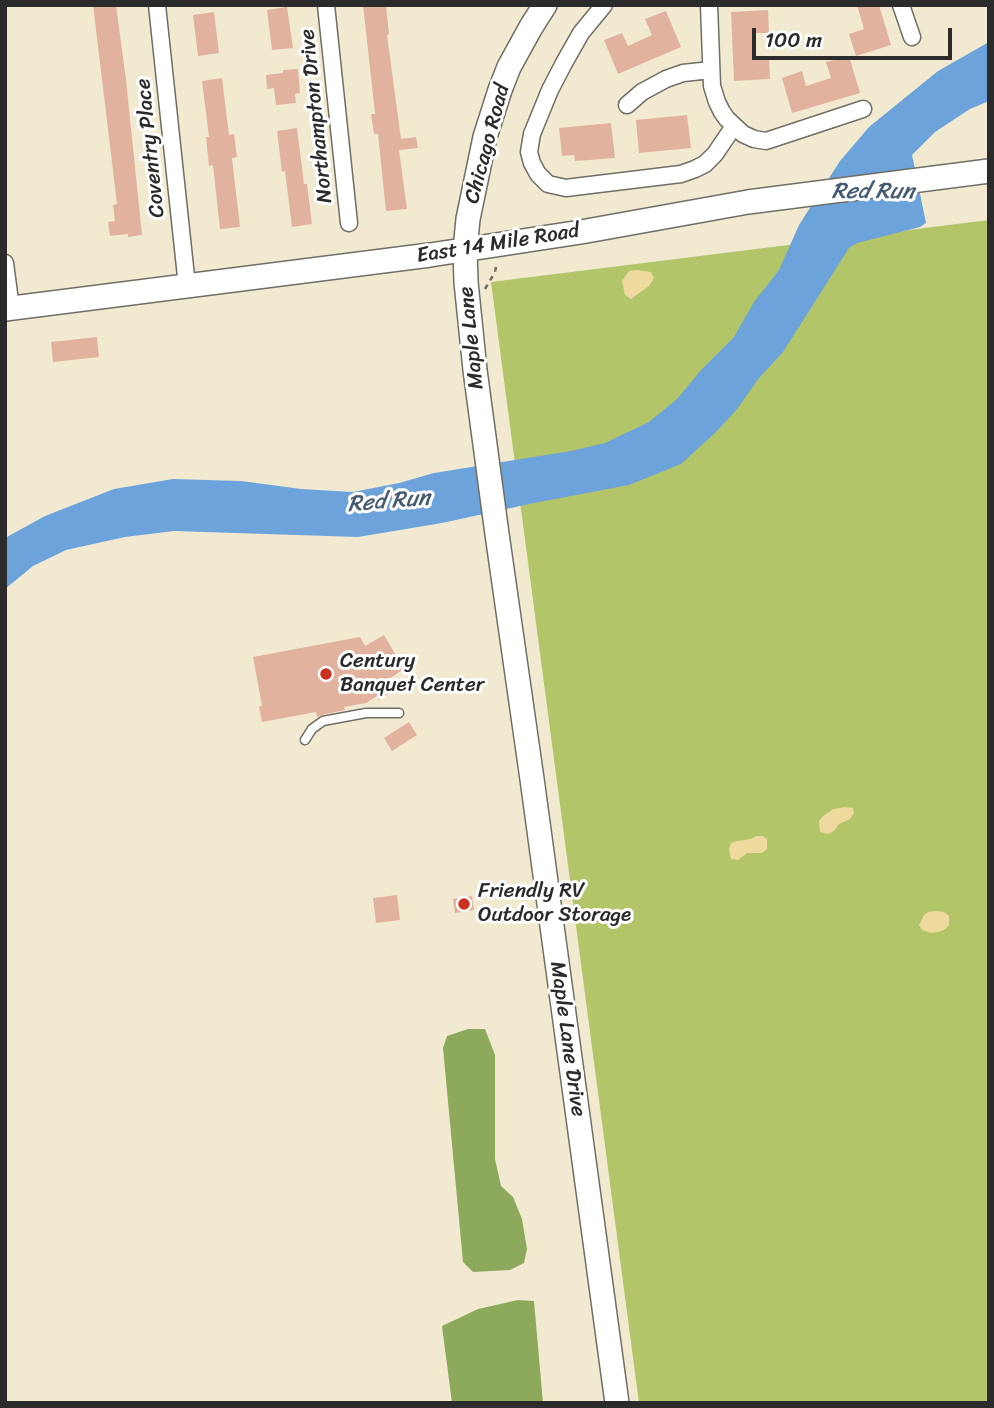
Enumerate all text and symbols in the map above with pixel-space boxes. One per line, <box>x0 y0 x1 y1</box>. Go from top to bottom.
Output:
scale bar <box>756 14 956 58</box>
text: 100 m <box>765 21 822 59</box>
street label: Northampton Drive <box>295 28 339 204</box>
street label: Coventry Place <box>131 77 171 219</box>
street label: Chicago Road <box>460 82 516 206</box>
water label: Red Run <box>832 178 914 206</box>
street label: East 14 Mile Road <box>415 219 581 269</box>
street label: Maple Lane <box>454 285 490 391</box>
water label: Red Run <box>347 485 431 519</box>
place label: Century Banquet Center <box>340 649 484 699</box>
marker: Century Banquet Center <box>318 666 334 682</box>
place label: Friendly RV Outdoor Storage <box>478 879 631 929</box>
marker: Friendly RV Outdoor Storage <box>456 896 472 912</box>
street label: Maple Lane Drive <box>544 960 590 1118</box>

